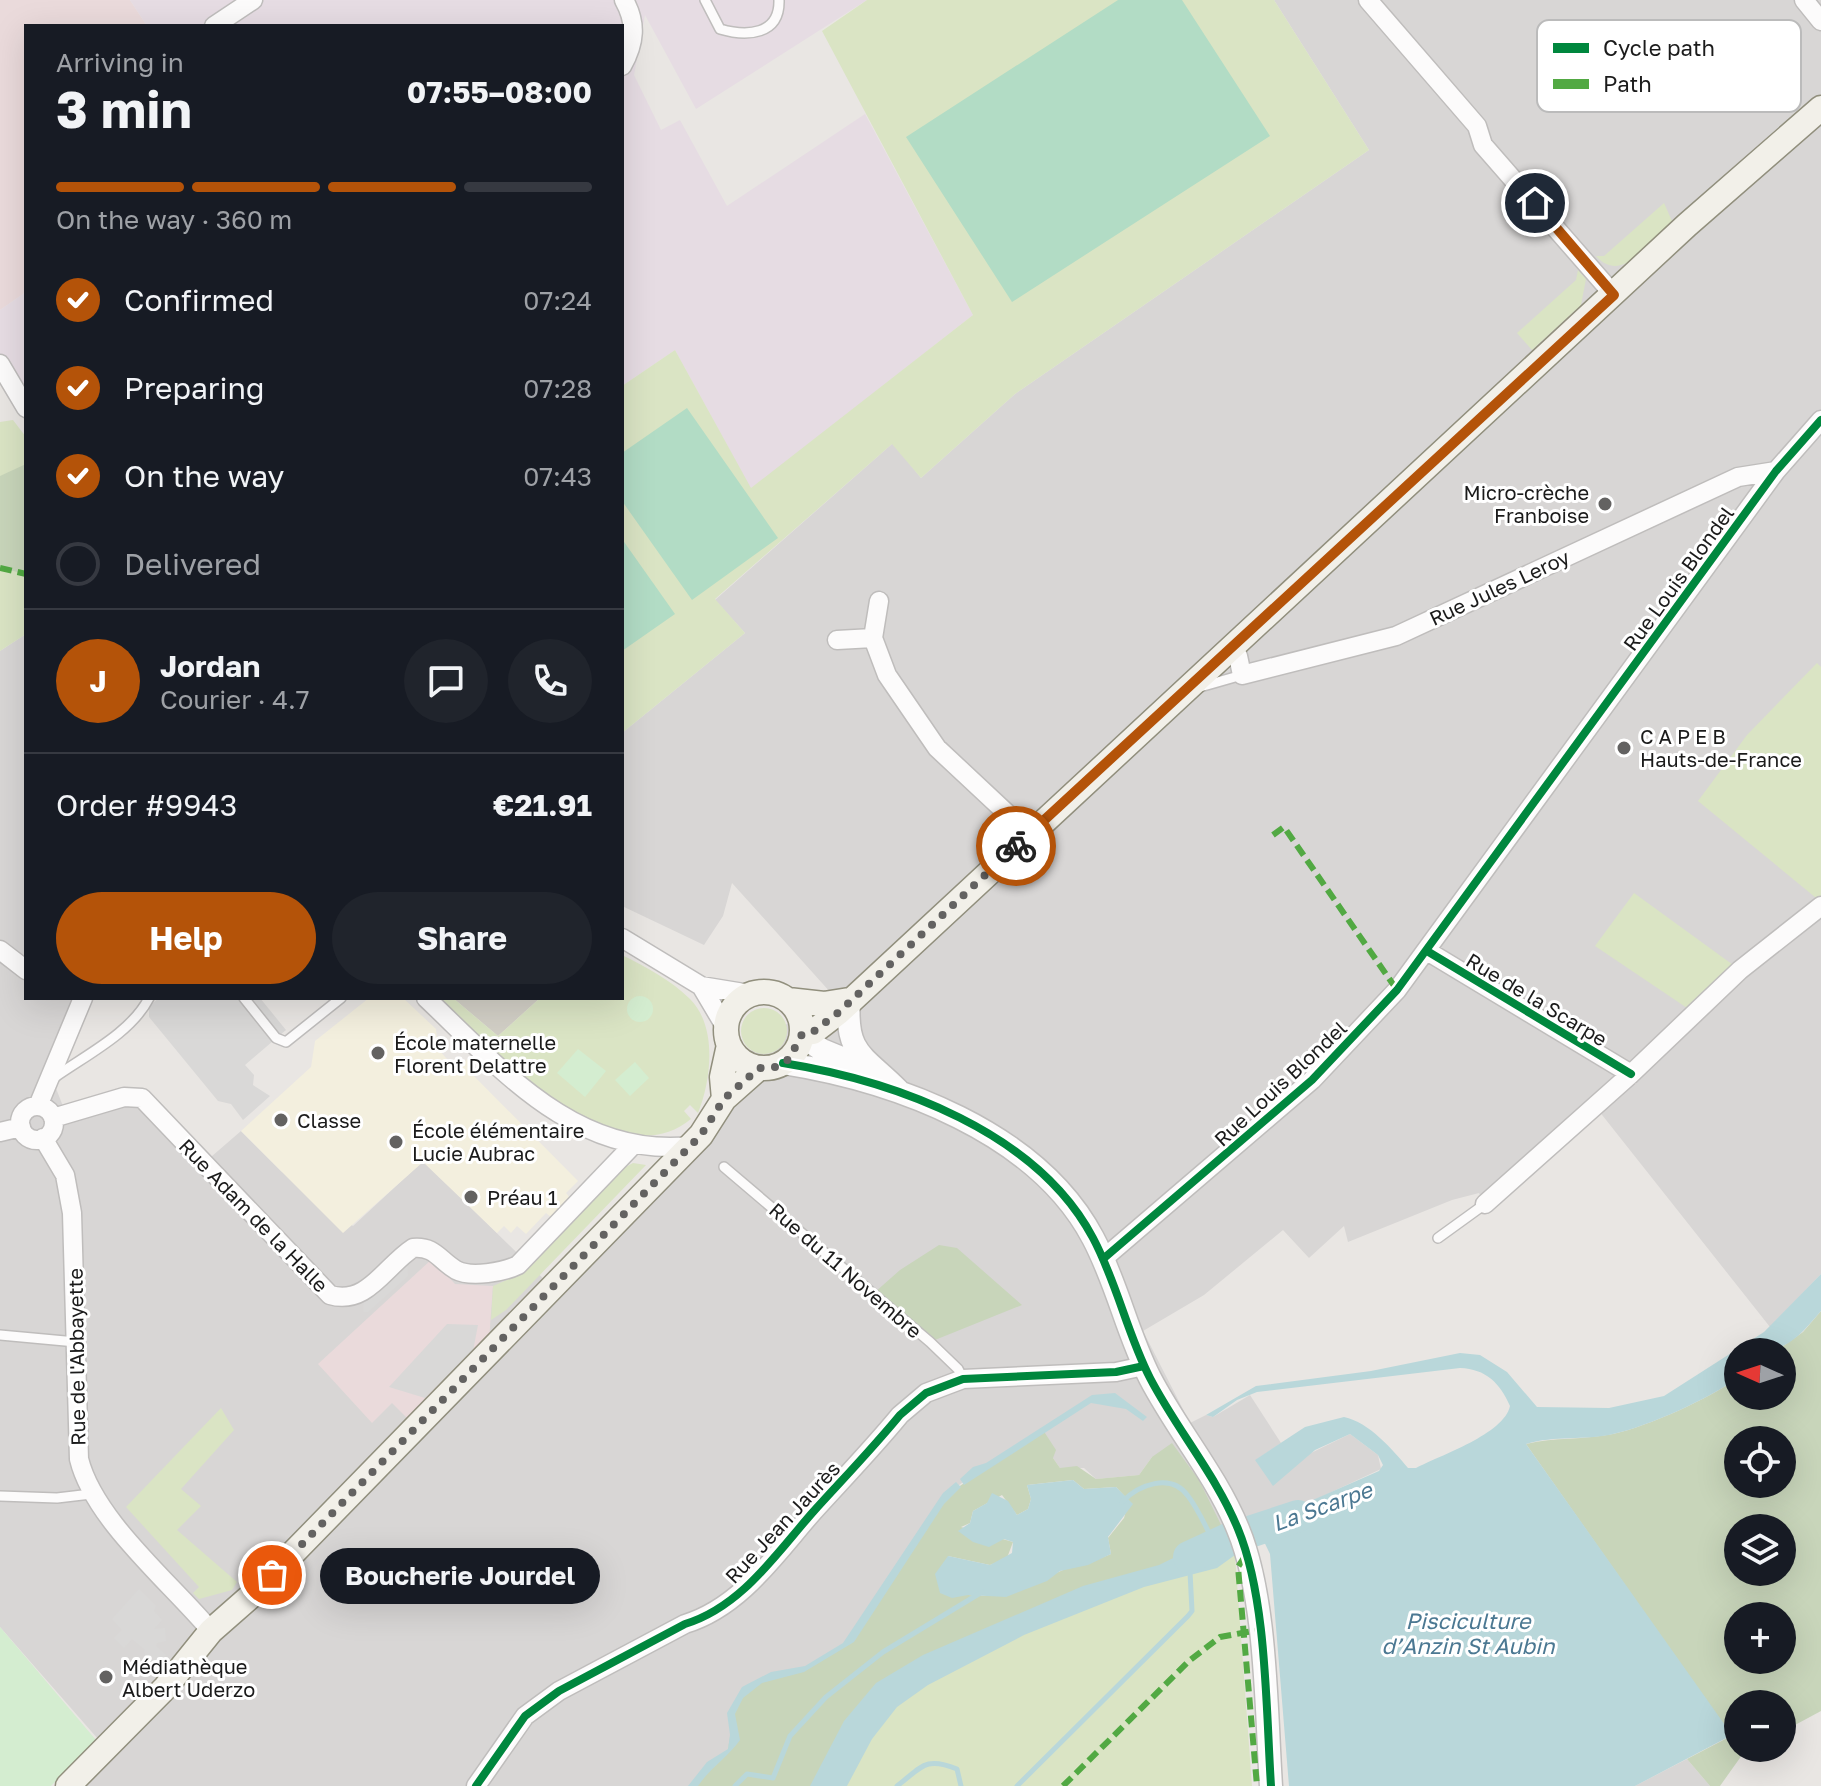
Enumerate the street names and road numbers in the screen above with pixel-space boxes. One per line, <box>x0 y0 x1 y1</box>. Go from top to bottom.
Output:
street label: Rue Louis Blondel <box>1618 501 1738 655</box>
street label: Rue Jules Leroy <box>1425 544 1573 630</box>
street label: Rue de la Scarpe <box>1462 947 1612 1051</box>
street label: Rue Louis Blondel <box>1209 1015 1351 1151</box>
street label: Rue Adam de la Halle <box>175 1133 333 1297</box>
street label: Rue du 11 Novembre <box>765 1197 927 1343</box>
street label: Rue de l'Abbayette <box>62 1268 90 1446</box>
street label: Rue Jean Jaurès <box>720 1456 844 1588</box>

